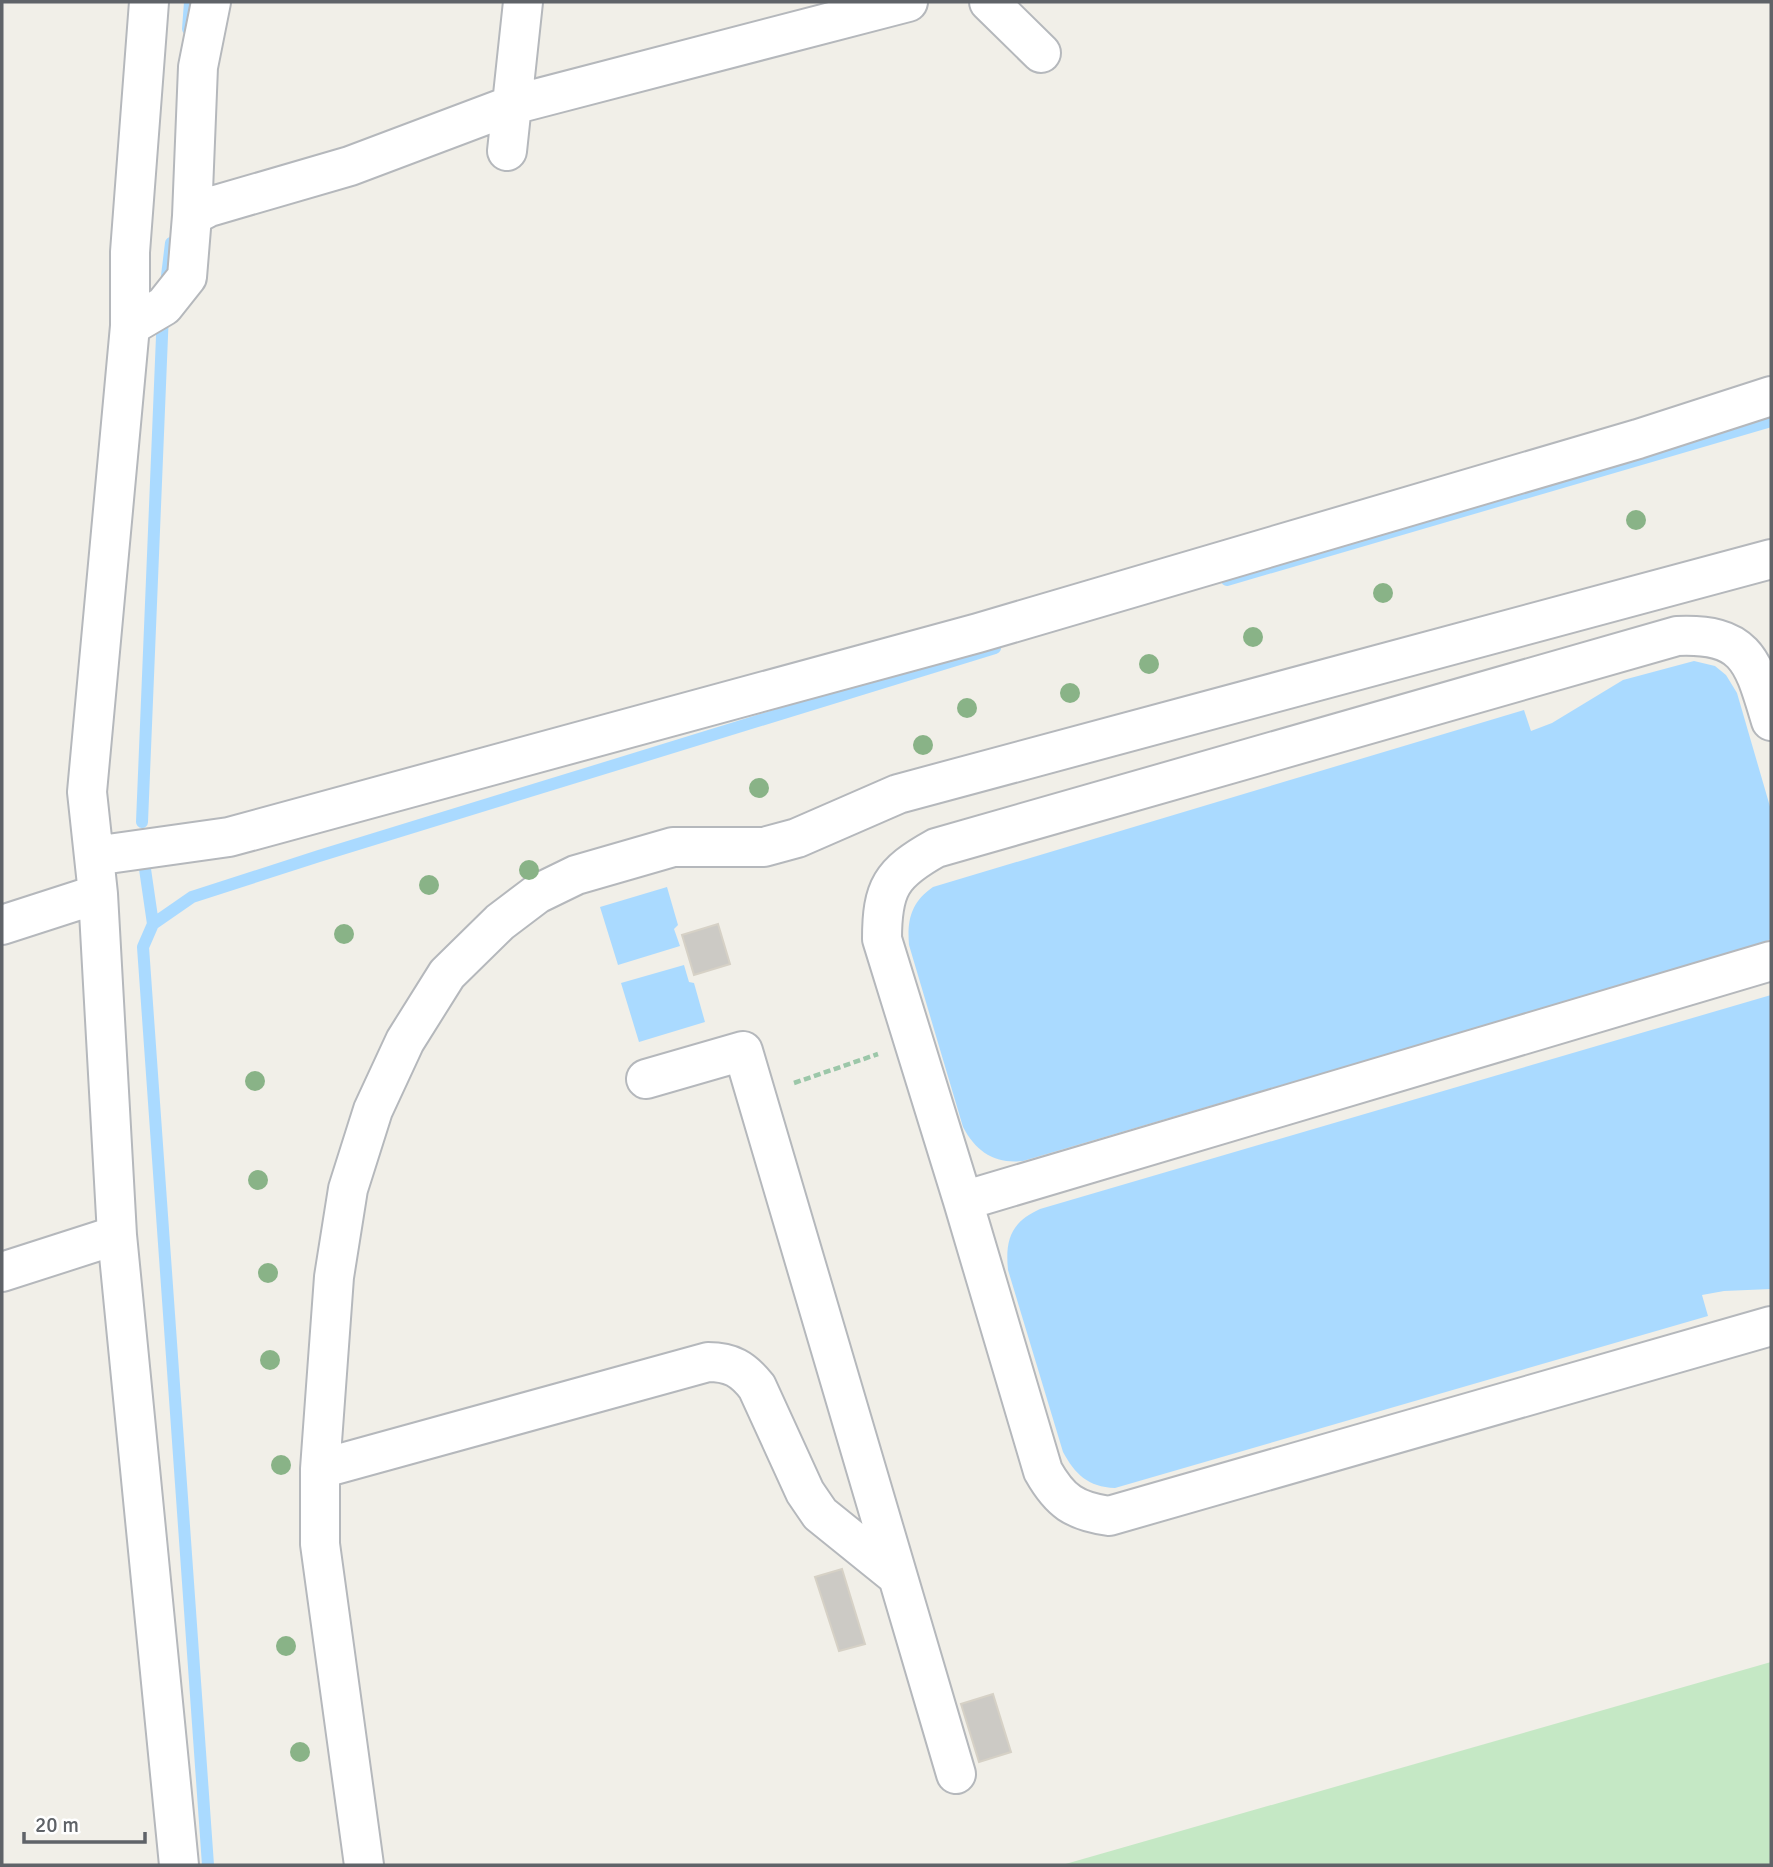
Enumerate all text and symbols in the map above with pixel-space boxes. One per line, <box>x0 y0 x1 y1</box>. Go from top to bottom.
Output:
scale bar <box>24 1800 145 1844</box>
text: 20 m <box>35 1812 79 1838</box>

